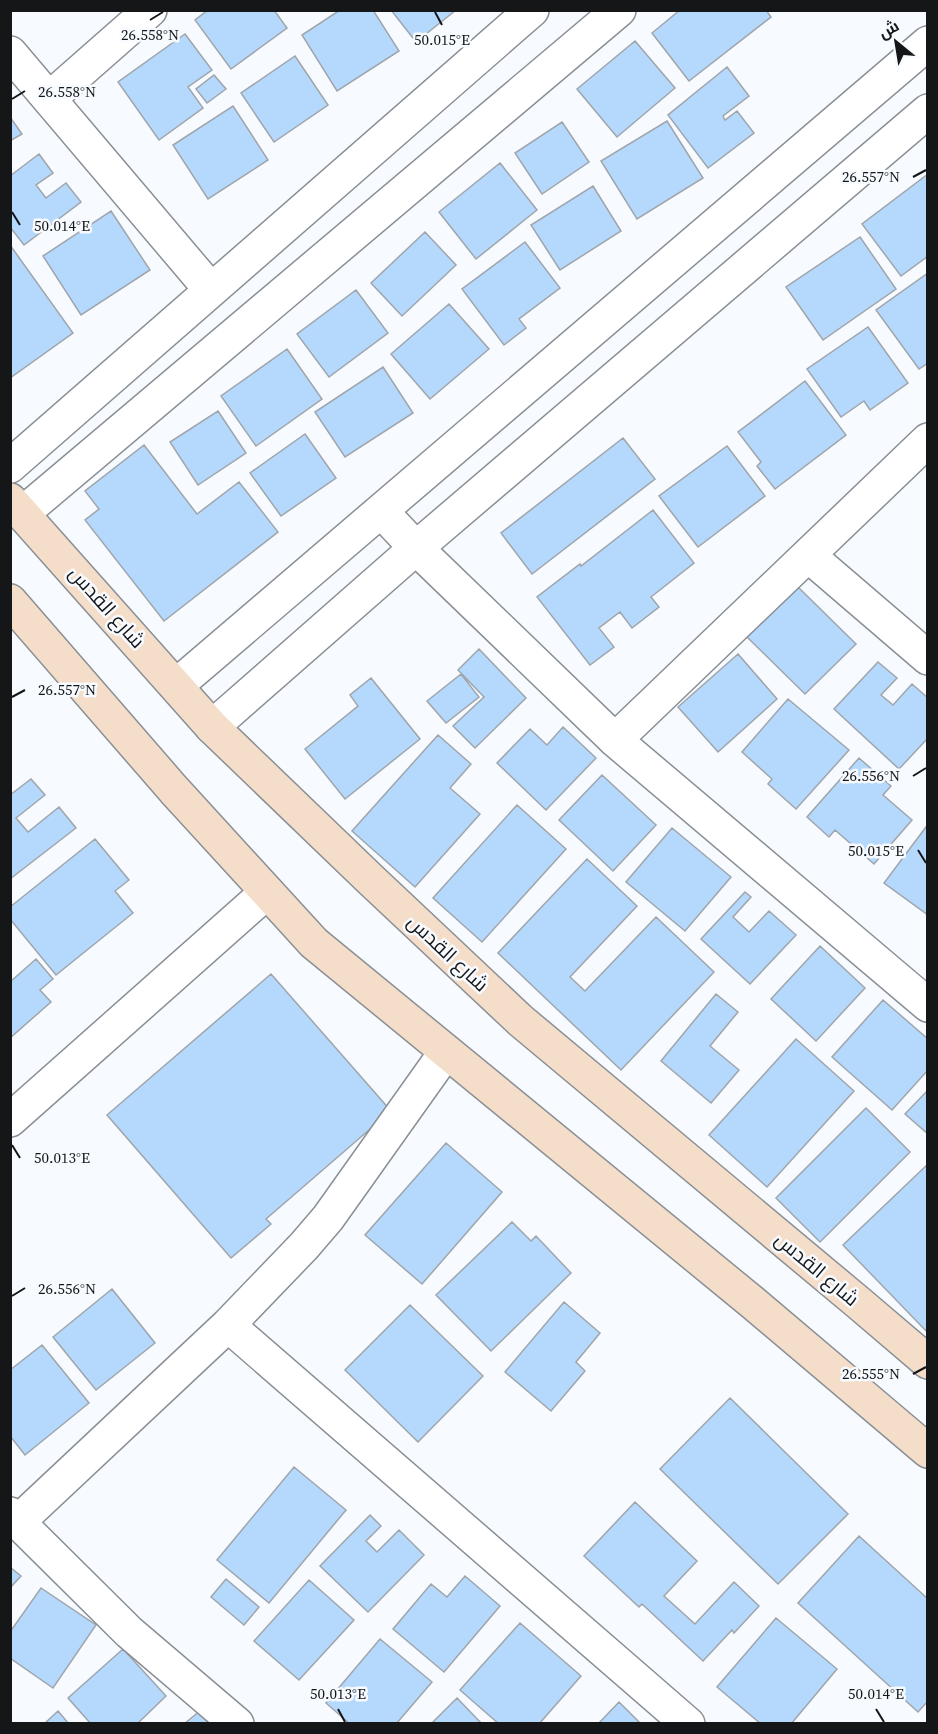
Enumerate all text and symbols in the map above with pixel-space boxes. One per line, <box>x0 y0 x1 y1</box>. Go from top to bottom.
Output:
north arrow <box>866 12 926 72</box>
text: ش <box>874 14 903 44</box>
text: 26.558°N <box>121 24 179 45</box>
text: 50.015°E <box>414 29 470 50</box>
text: 26.558°N <box>38 81 96 102</box>
text: 26.557°N <box>842 166 900 187</box>
text: 50.014°E <box>34 215 90 236</box>
street label: شارع القدس <box>62 560 152 654</box>
text: 26.557°N <box>38 679 96 700</box>
text: 26.556°N <box>842 765 900 786</box>
text: 50.015°E <box>848 840 904 861</box>
street label: شارع القدس <box>401 908 495 998</box>
text: 50.013°E <box>34 1147 90 1168</box>
street label: شارع القدس <box>769 1225 865 1313</box>
text: 26.556°N <box>38 1278 96 1299</box>
text: 26.555°N <box>842 1363 900 1384</box>
text: 50.013°E <box>310 1683 366 1704</box>
text: 50.014°E <box>848 1683 904 1704</box>

